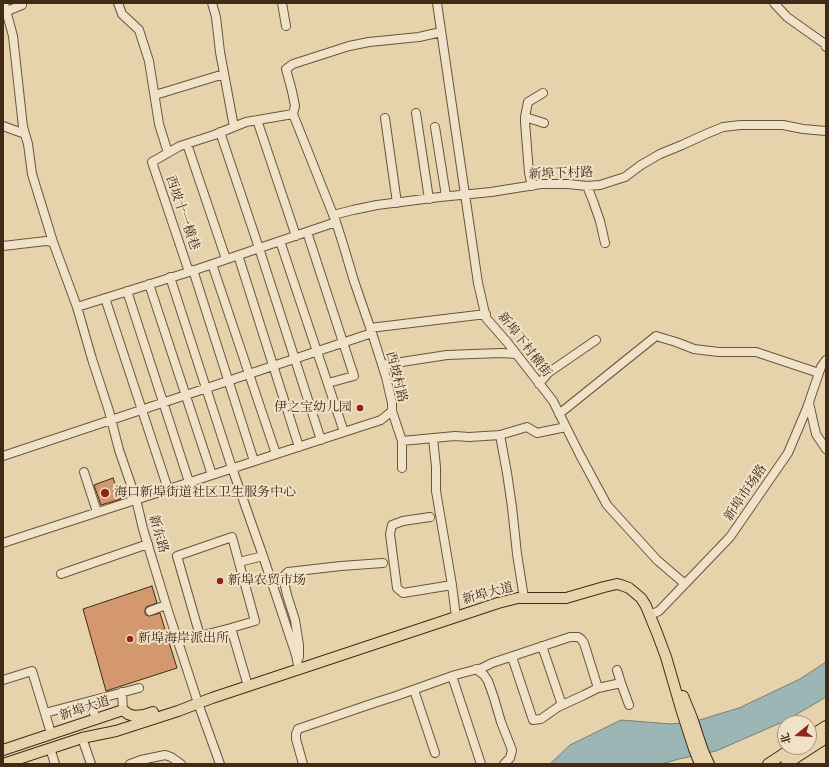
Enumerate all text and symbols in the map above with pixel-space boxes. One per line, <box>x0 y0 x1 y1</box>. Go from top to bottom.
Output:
street label: 新埠下村路 <box>528 165 594 183</box>
street label: 西坡十一横巷 <box>162 174 202 252</box>
street label: 新埠下村横街 <box>494 309 554 381</box>
street label: 西坡村路 <box>382 350 410 404</box>
place label: 伊之宝幼儿园 <box>274 400 352 416</box>
marker: 伊之宝幼儿园 <box>355 403 365 413</box>
street label: 新埠市场路 <box>721 462 771 524</box>
place label: 海口新埠街道社区卫生服务中心 <box>114 485 296 501</box>
marker: 海口新埠街道社区卫生服务中心 <box>99 487 111 499</box>
street label: 新东路 <box>145 513 171 555</box>
place label: 新埠农贸市场 <box>228 573 306 589</box>
marker: 新埠农贸市场 <box>215 576 225 586</box>
street label: 新埠大道 <box>461 580 515 608</box>
place label: 新埠海岸派出所 <box>138 631 229 647</box>
marker: 新埠海岸派出所 <box>125 634 135 644</box>
street label: 新埠大道 <box>58 694 112 724</box>
north arrow <box>777 715 817 755</box>
text: 北 <box>778 731 794 746</box>

